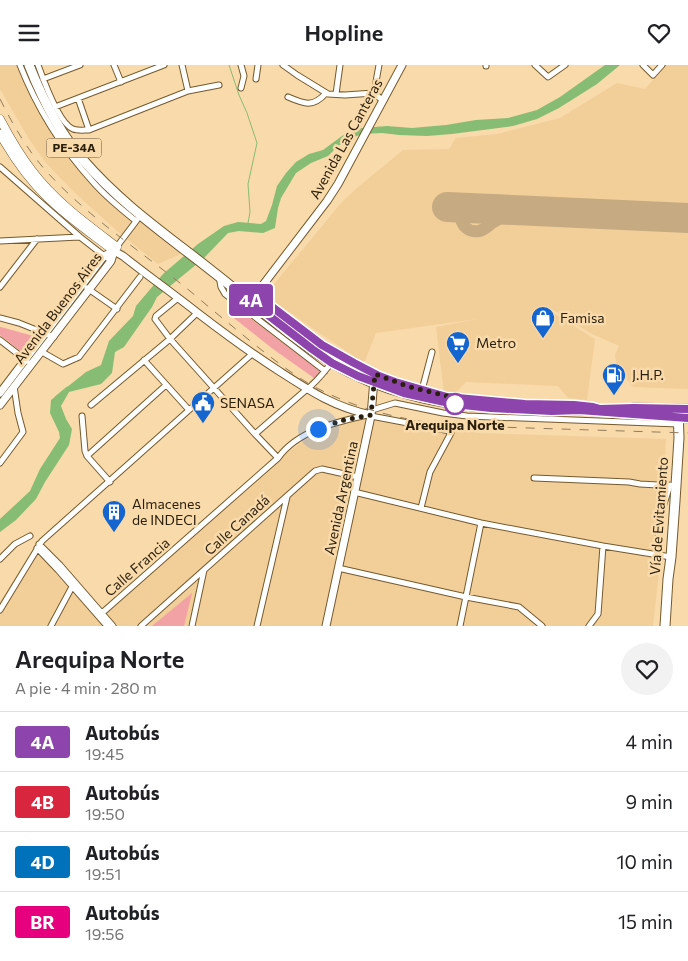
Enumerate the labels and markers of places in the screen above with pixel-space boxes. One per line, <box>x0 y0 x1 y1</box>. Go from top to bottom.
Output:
shop icon: Famisa <box>530 305 556 339</box>
place label: Famisa <box>560 309 605 326</box>
supermarket icon: Metro <box>445 330 471 364</box>
place label: Metro <box>476 334 516 351</box>
fuel station icon: J.H.P. <box>601 362 627 396</box>
place label: J.H.P. <box>632 366 664 383</box>
public building icon: SENASA <box>190 390 216 424</box>
marker: Arequipa Norte <box>444 393 466 415</box>
place label: SENASA <box>220 394 275 411</box>
place label: Arequipa Norte <box>405 416 505 433</box>
place label: Almacenes de INDECI <box>132 495 201 528</box>
building icon: Almacenes de INDECI <box>101 499 127 533</box>

